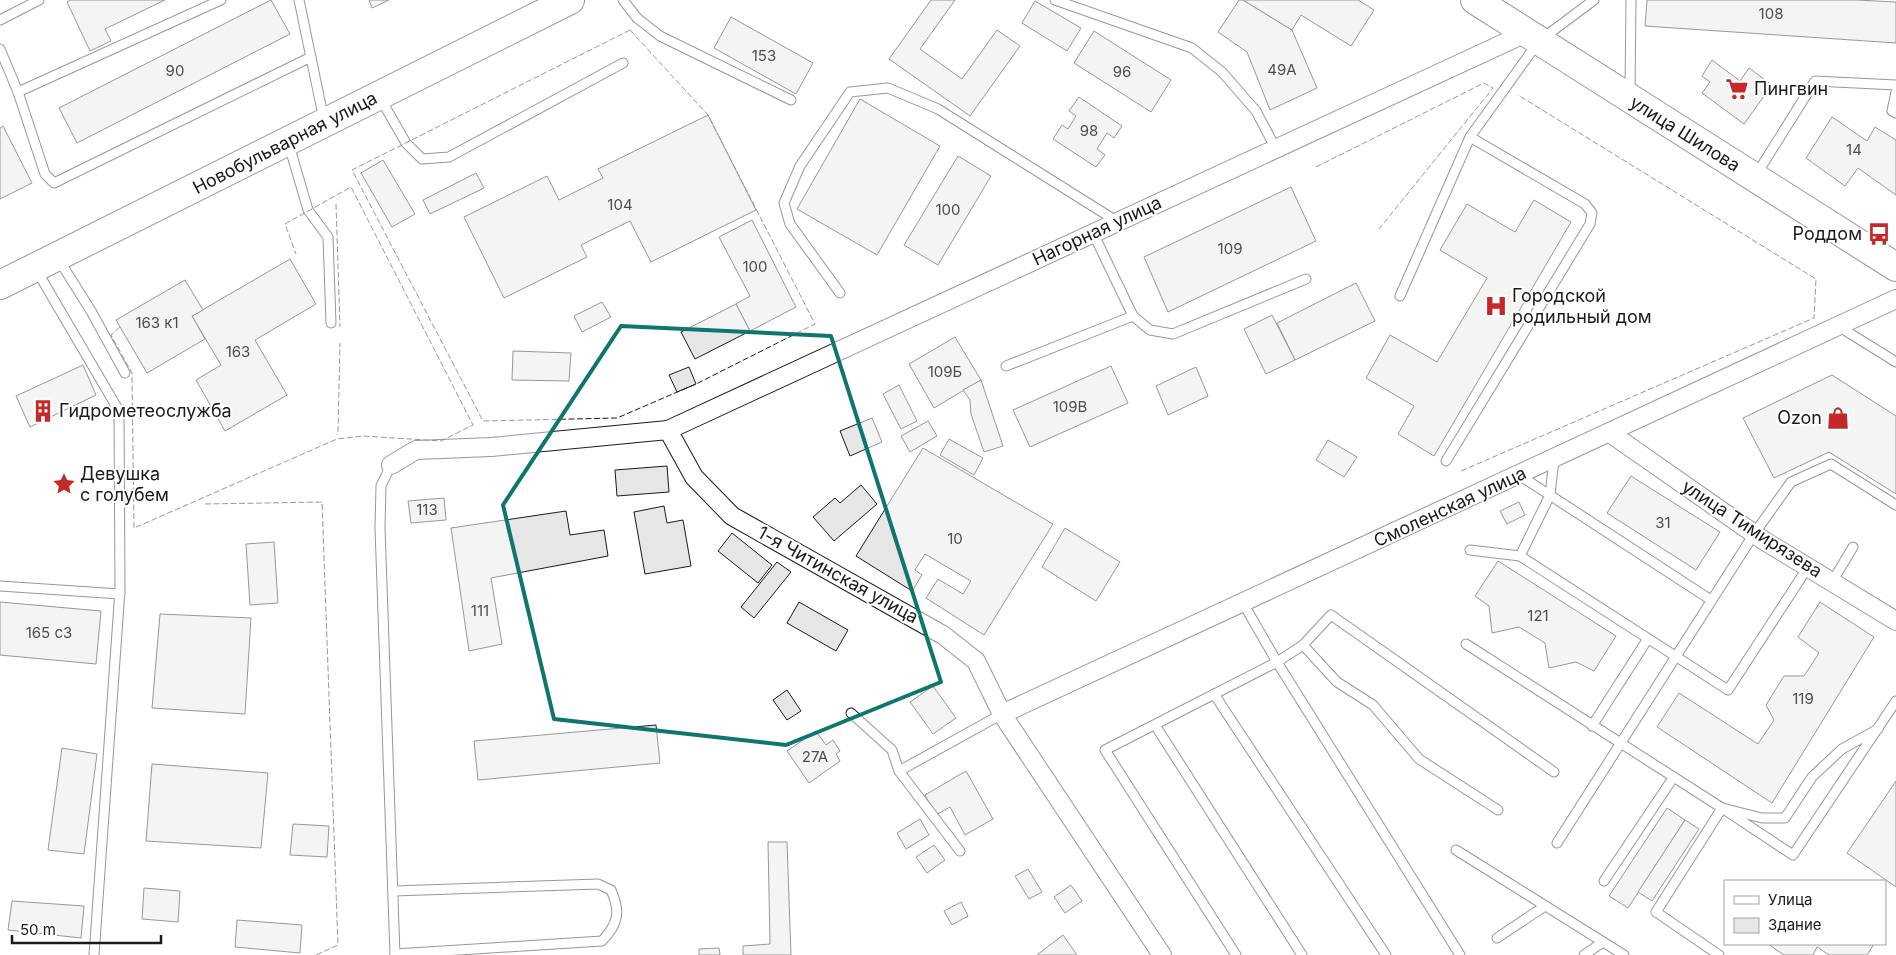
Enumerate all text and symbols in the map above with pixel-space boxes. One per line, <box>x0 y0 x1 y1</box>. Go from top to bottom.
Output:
house number: 108 <box>1759 4 1783 23</box>
house number: 153 <box>752 46 776 65</box>
house number: 49А <box>1267 60 1297 79</box>
house number: 90 <box>166 61 184 80</box>
house number: 96 <box>1113 62 1131 81</box>
supermarket icon: Пингвин <box>1724 76 1750 102</box>
place label: Пингвин <box>1754 78 1828 99</box>
street label: Новобульварная улица <box>189 87 380 198</box>
street label: улица Шилова <box>1626 91 1744 176</box>
house number: 98 <box>1080 121 1098 140</box>
house number: 14 <box>1846 140 1862 159</box>
street label: Нагорная улица <box>1029 191 1165 270</box>
house number: 104 <box>607 195 633 214</box>
house number: 100 <box>935 200 961 219</box>
bus stop icon: Роддом <box>1866 221 1892 247</box>
place label: Роддом <box>1793 223 1862 244</box>
house number: 109 <box>1218 239 1242 258</box>
house number: 100 <box>742 257 768 276</box>
place label: Городской родильный дом <box>1512 285 1652 327</box>
hospital icon: Городской родильный дом <box>1483 293 1509 319</box>
house number: 163 к1 <box>135 313 179 332</box>
house number: 163 <box>226 342 250 361</box>
house number: 109Б <box>928 362 962 381</box>
house number: 109В <box>1053 397 1087 416</box>
building icon: Гидрометеослужба <box>30 398 56 424</box>
place label: Гидрометеослужба <box>59 400 232 421</box>
shop icon: Ozon <box>1825 405 1851 431</box>
place label: Ozon <box>1777 407 1822 428</box>
street label: Смоленская улица <box>1370 462 1529 551</box>
place label: Девушка с голубем <box>80 463 169 505</box>
place icon: Девушка с голубем <box>51 471 77 497</box>
street label: улица Тимирязева <box>1678 475 1826 582</box>
house number: 113 <box>416 500 438 519</box>
house number: 31 <box>1655 513 1671 532</box>
street label: 1-я Читинская улица <box>754 522 922 627</box>
house number: 10 <box>947 529 963 548</box>
house number: 111 <box>471 601 489 620</box>
house number: 121 <box>1527 606 1549 625</box>
house number: 165 с3 <box>26 623 72 642</box>
house number: 119 <box>1792 689 1814 708</box>
house number: 27А <box>802 747 828 766</box>
legend <box>1724 880 1886 945</box>
text: Улица <box>1768 890 1812 909</box>
scale bar <box>12 912 161 944</box>
text: Здание <box>1768 915 1822 934</box>
text: 50 m <box>20 920 56 939</box>

